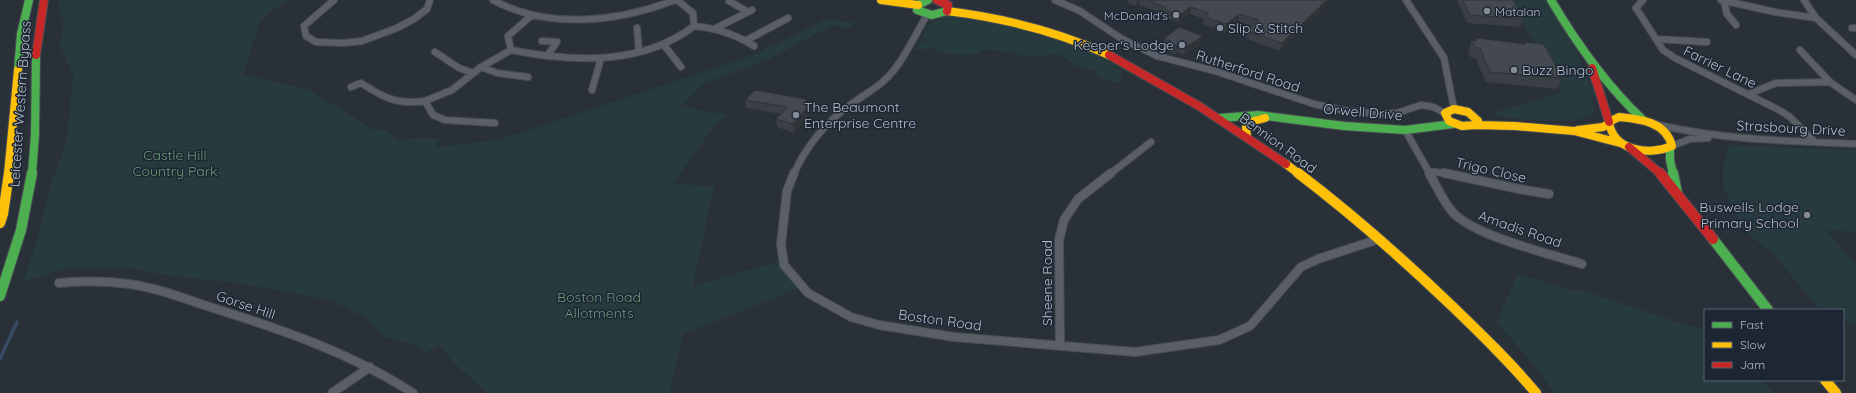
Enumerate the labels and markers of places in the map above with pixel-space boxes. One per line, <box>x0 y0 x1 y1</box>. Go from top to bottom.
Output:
place label: Matalan <box>1495 4 1541 19</box>
marker: Matalan <box>1482 6 1492 16</box>
place label: McDonald's <box>1104 8 1168 23</box>
marker: McDonald's <box>1171 10 1181 20</box>
place label: Slip & Stitch <box>1228 19 1303 37</box>
marker: Slip & Stitch <box>1215 23 1225 33</box>
place label: Keeper's Lodge <box>1073 36 1174 54</box>
marker: Keeper's Lodge <box>1177 40 1187 50</box>
place label: Buzz Bingo <box>1522 61 1593 79</box>
marker: Buzz Bingo <box>1509 65 1519 75</box>
place label: The Beaumont Enterprise Centre <box>804 98 916 132</box>
marker: The Beaumont Enterprise Centre <box>791 110 801 120</box>
place label: Buswells Lodge Primary School <box>1699 198 1799 232</box>
marker: Buswells Lodge Primary School <box>1802 210 1812 220</box>

